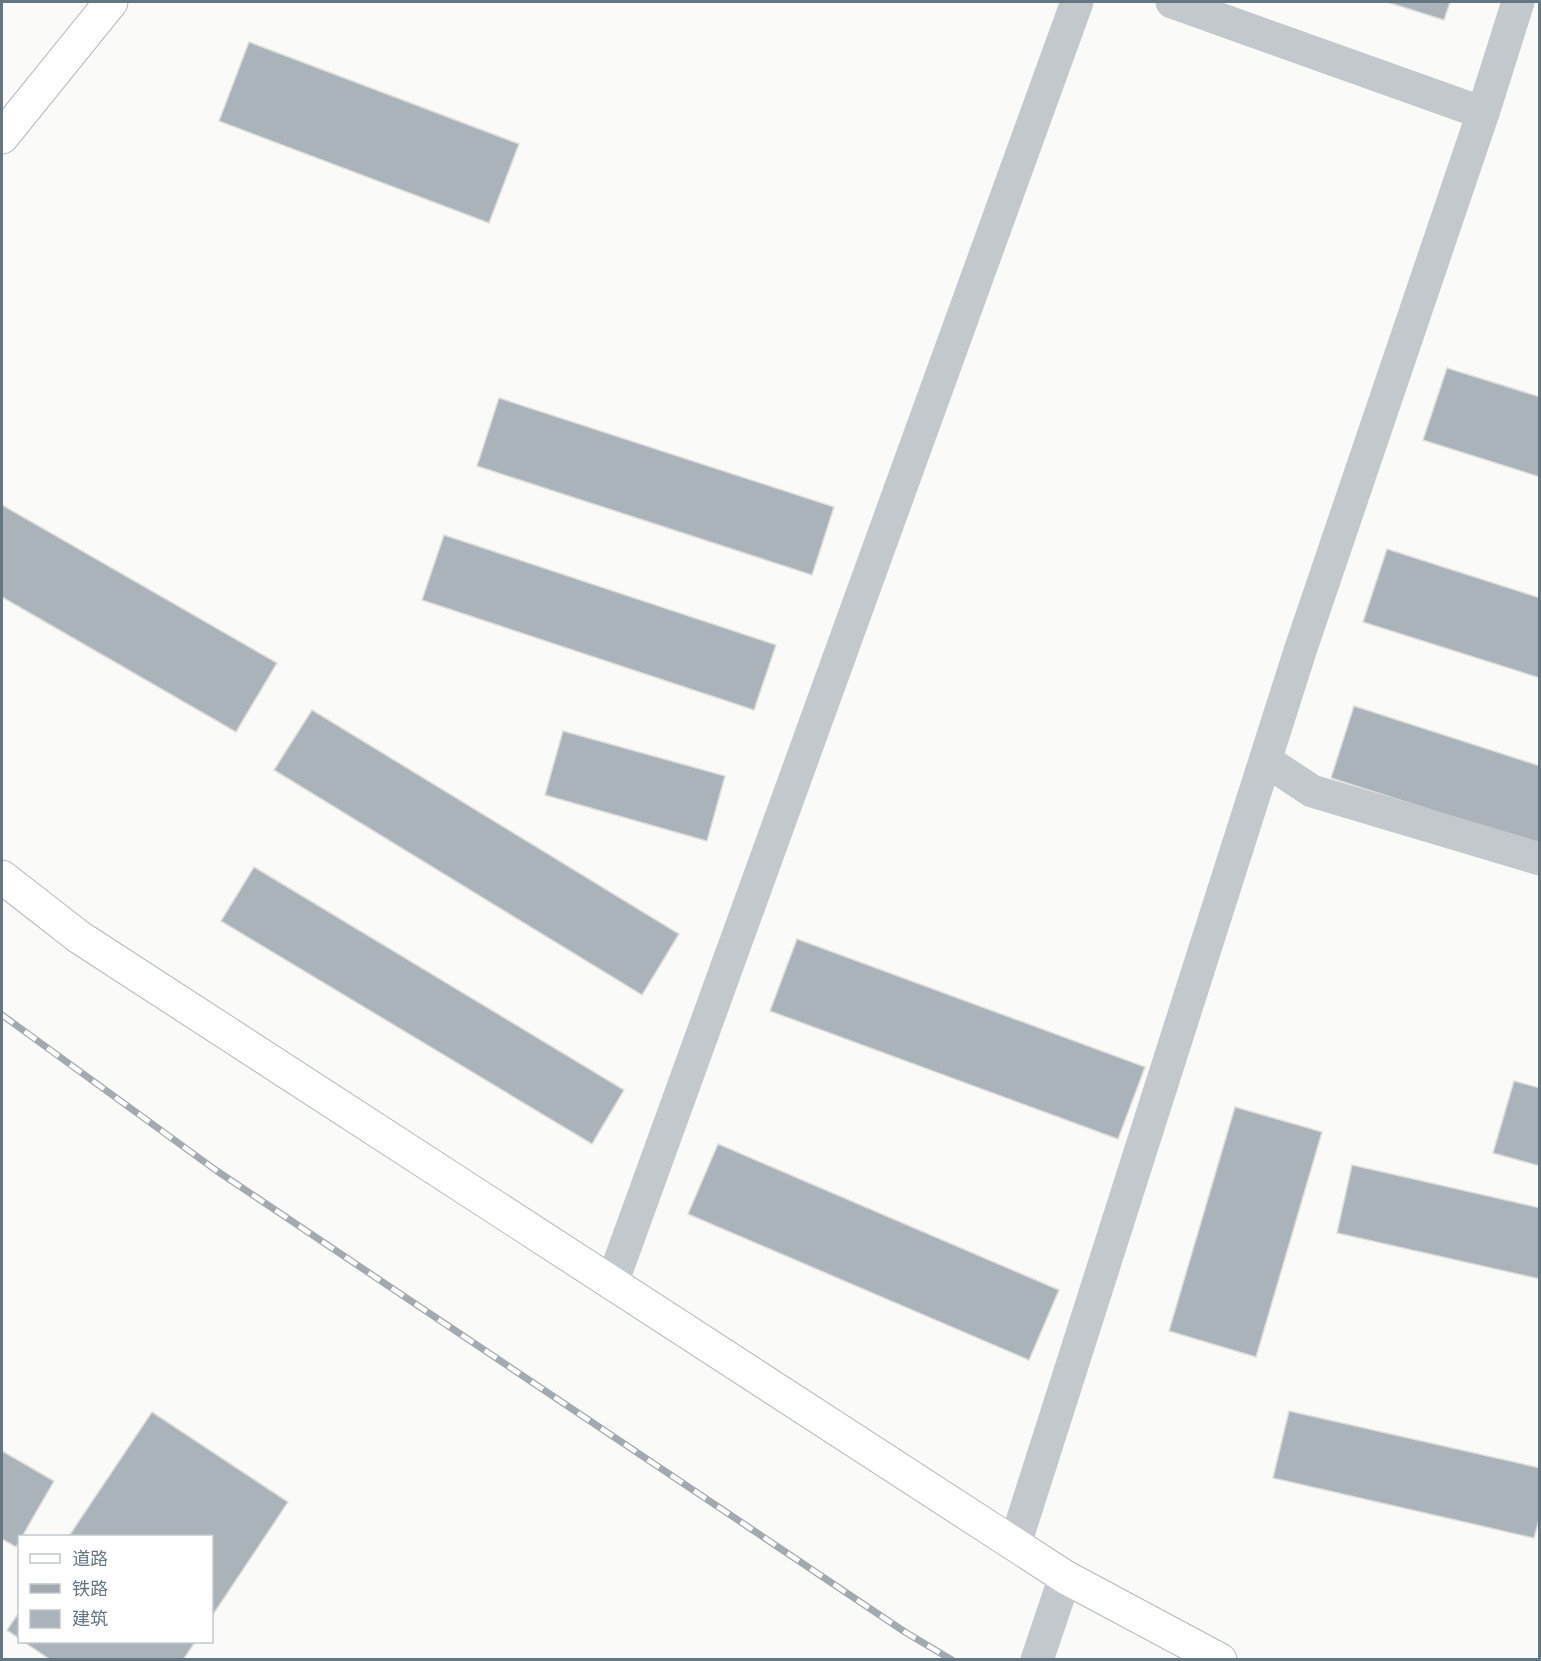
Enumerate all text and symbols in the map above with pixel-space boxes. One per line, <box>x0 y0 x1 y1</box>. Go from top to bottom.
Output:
legend <box>18 1535 213 1643</box>
text: 道路 <box>72 1548 108 1569</box>
text: 铁路 <box>72 1578 108 1599</box>
text: 建筑 <box>72 1608 108 1629</box>

